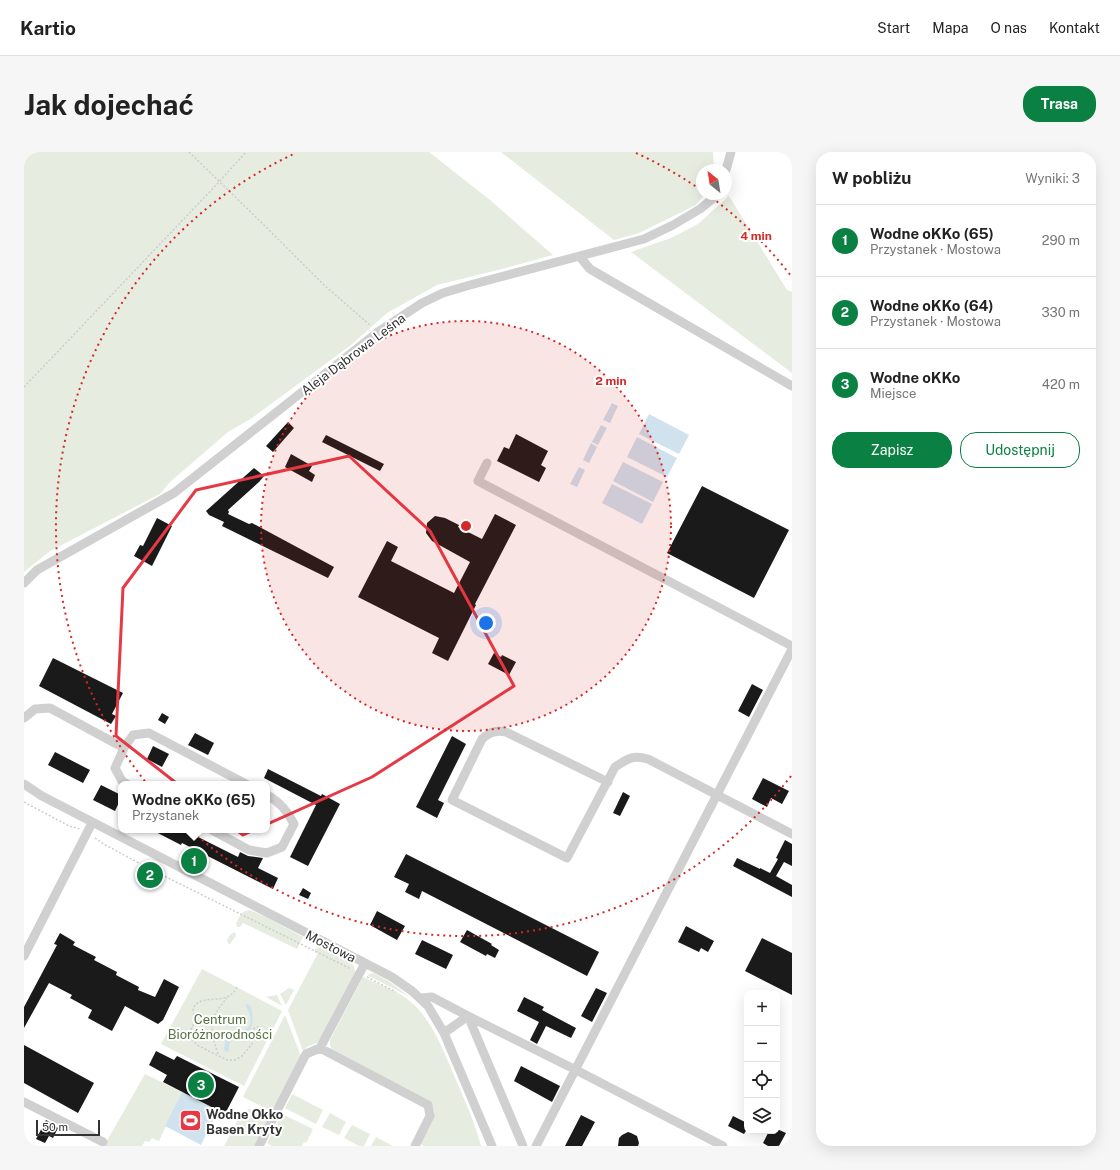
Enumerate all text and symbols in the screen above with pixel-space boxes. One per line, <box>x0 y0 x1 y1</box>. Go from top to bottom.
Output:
text: Kartio <box>20 17 76 39</box>
text: Start <box>877 20 910 36</box>
text: Mapa <box>932 20 968 36</box>
text: O nas <box>990 20 1027 36</box>
text: Kontakt <box>1049 20 1100 36</box>
button: Trasa <box>1023 86 1096 122</box>
text: Jak dojechać <box>24 88 194 121</box>
north arrow <box>696 164 732 200</box>
text: W pobliżu <box>832 168 911 188</box>
text: Wyniki: 3 <box>1025 171 1080 186</box>
text: Wodne oKKo (65) <box>870 225 994 242</box>
text: 4 min <box>740 229 772 243</box>
text: 1 <box>842 233 848 248</box>
text: 290 m <box>1042 233 1080 248</box>
text: Przystanek · Mostowa <box>870 242 1001 257</box>
text: Wodne oKKo (64) <box>870 297 993 314</box>
text: 2 <box>841 305 849 320</box>
text: 330 m <box>1041 305 1080 320</box>
street label: Aleja Dąbrowa Leśna <box>298 310 408 398</box>
text: Przystanek · Mostowa <box>870 314 1001 329</box>
text: Wodne oKKo <box>870 369 960 386</box>
text: 2 min <box>595 374 627 388</box>
text: 3 <box>841 377 849 392</box>
text: 420 m <box>1042 377 1080 392</box>
text: Miejsce <box>870 386 916 401</box>
button: Zapisz <box>832 432 952 468</box>
button: Udostępnij <box>960 432 1080 468</box>
centre of rings <box>459 519 473 533</box>
your location <box>476 613 496 633</box>
popup <box>118 781 270 833</box>
text: Wodne oKKo (65) <box>132 791 256 808</box>
text: Przystanek <box>132 808 199 823</box>
pin: 1 <box>181 846 207 876</box>
pin: 2 <box>137 860 163 890</box>
street label: Mostowa <box>303 927 358 965</box>
map controls <box>744 990 780 1134</box>
button: + <box>744 990 780 1026</box>
park label: Centrum Bioróżnorodności <box>168 1012 272 1042</box>
button: − <box>744 1026 780 1062</box>
button: locate <box>744 1062 780 1098</box>
pin: 3 <box>188 1070 214 1100</box>
button: layers <box>744 1098 780 1134</box>
place label: Wodne Okko Basen Kryty <box>206 1107 283 1137</box>
sports icon: Wodne Okko Basen Kryty <box>177 1108 203 1134</box>
scale bar <box>36 1118 100 1137</box>
text: 50 m <box>42 1121 68 1133</box>

